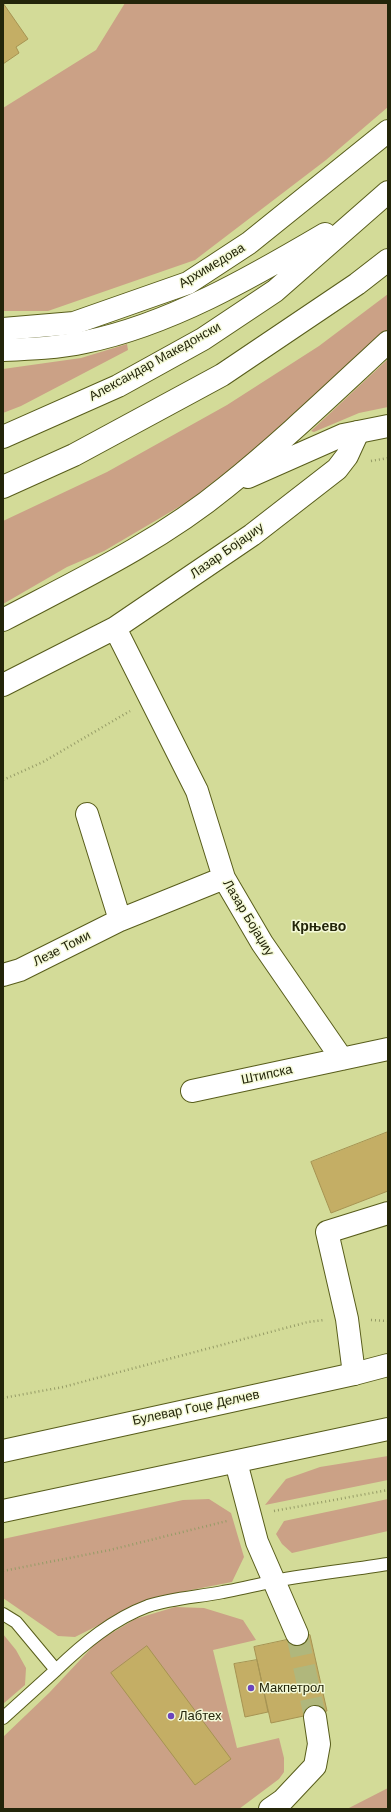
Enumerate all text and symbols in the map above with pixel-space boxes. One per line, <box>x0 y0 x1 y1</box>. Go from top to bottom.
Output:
street label: Архимедова <box>176 240 248 292</box>
street label: Александар Македонски <box>86 319 224 405</box>
street label: Лазар Бојаџиу <box>187 520 267 582</box>
street label: Лазар Бојаџиу <box>219 877 277 959</box>
district label: Крњево <box>292 919 346 935</box>
street label: Лезе Томи <box>31 928 93 970</box>
street label: Штипска <box>240 1062 294 1088</box>
street label: Булевар Гоце Делчев <box>131 1387 261 1429</box>
place label: Макпетрол <box>259 1680 324 1696</box>
marker: Макпетрол <box>246 1683 256 1693</box>
place label: Лабтех <box>179 1708 221 1724</box>
marker: Лабтех <box>166 1711 176 1721</box>

